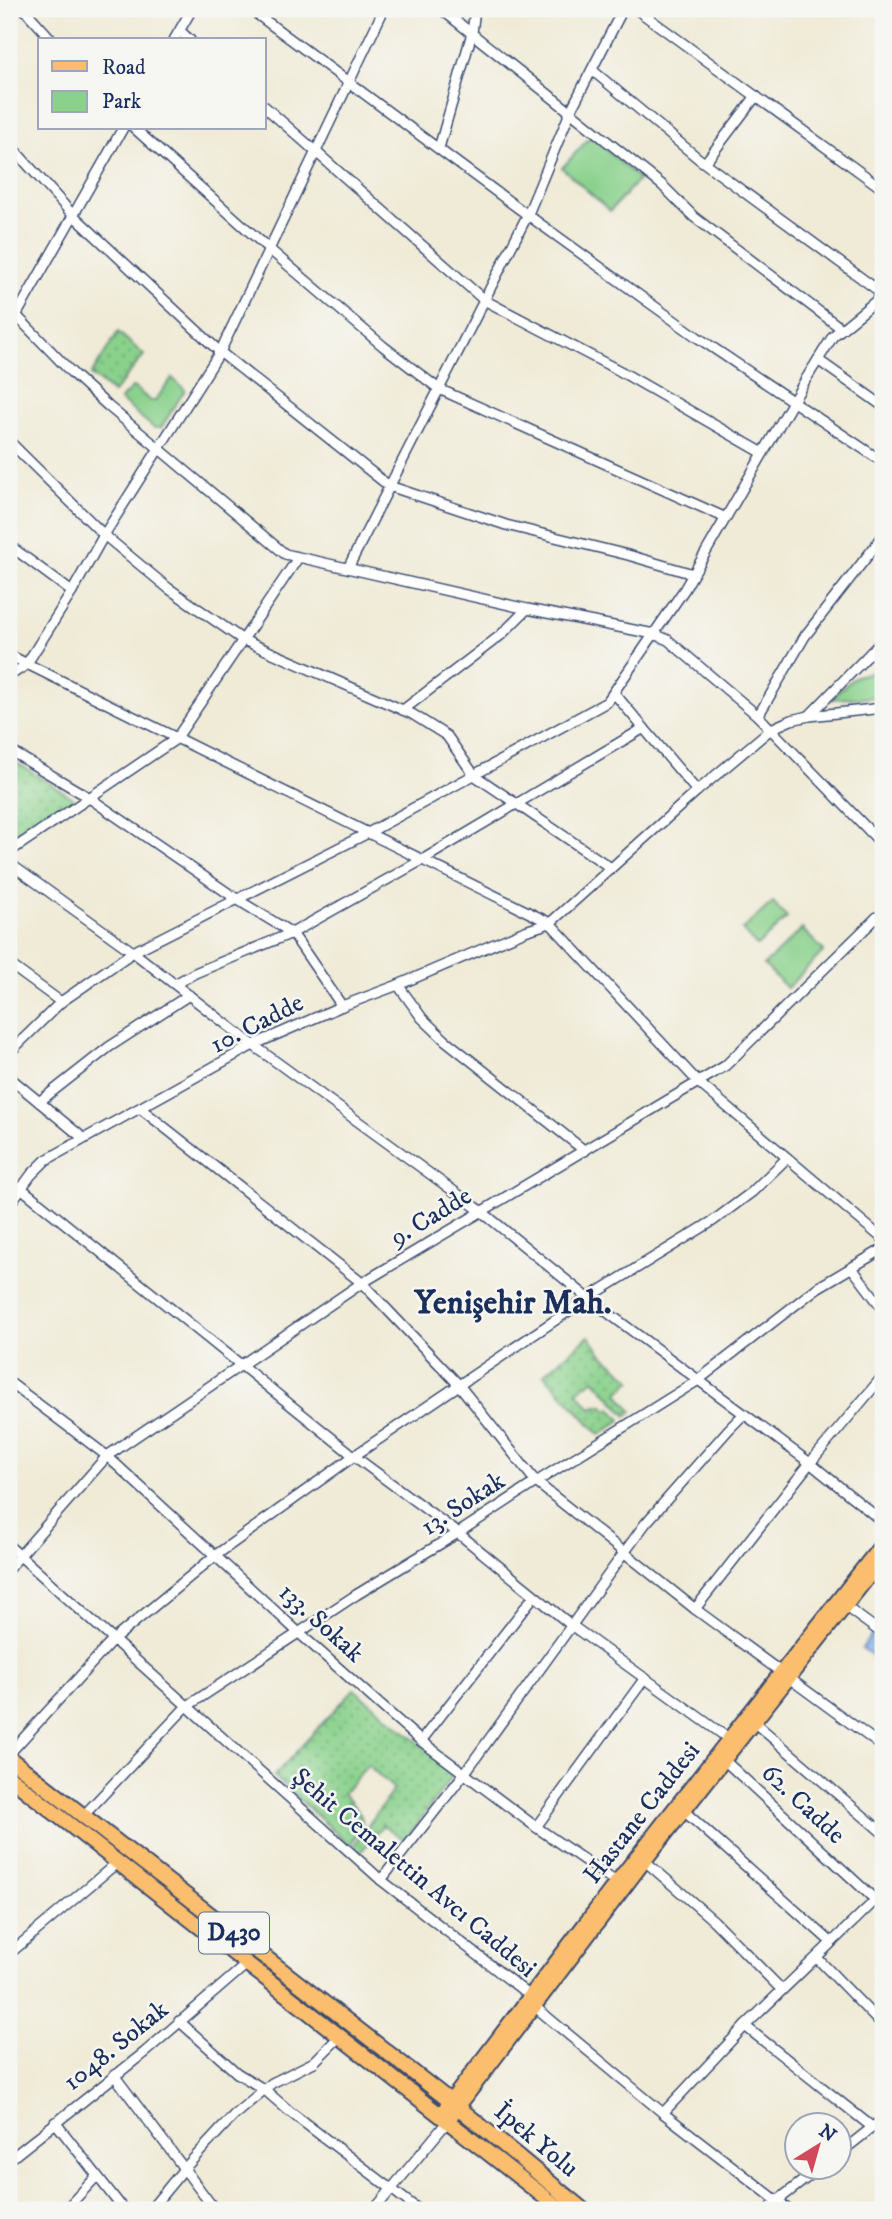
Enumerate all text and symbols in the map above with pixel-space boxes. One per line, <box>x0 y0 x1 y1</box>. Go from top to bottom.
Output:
legend <box>38 38 266 130</box>
text: Road <box>102 55 146 81</box>
text: Park <box>102 89 142 115</box>
street label: 10. Cadde <box>205 987 309 1061</box>
street label: 9. Cadde <box>382 1180 478 1255</box>
district label: Yenişehir Mah. <box>413 1283 612 1324</box>
street label: 13. Sokak <box>415 1465 511 1543</box>
street label: 133. Sokak <box>271 1576 371 1670</box>
street label: Hastane Caddesi <box>576 1735 708 1891</box>
street label: 62. Cadde <box>754 1757 852 1851</box>
street label: Şehit Cemalettin Avcı Caddesi <box>285 1761 543 1985</box>
road number: D430 <box>199 1912 269 1954</box>
street label: 1048. Sokak <box>57 1993 175 2098</box>
street label: İpek Yolu <box>487 2094 586 2185</box>
north arrow <box>784 2110 854 2180</box>
text: N <box>814 2120 841 2148</box>

